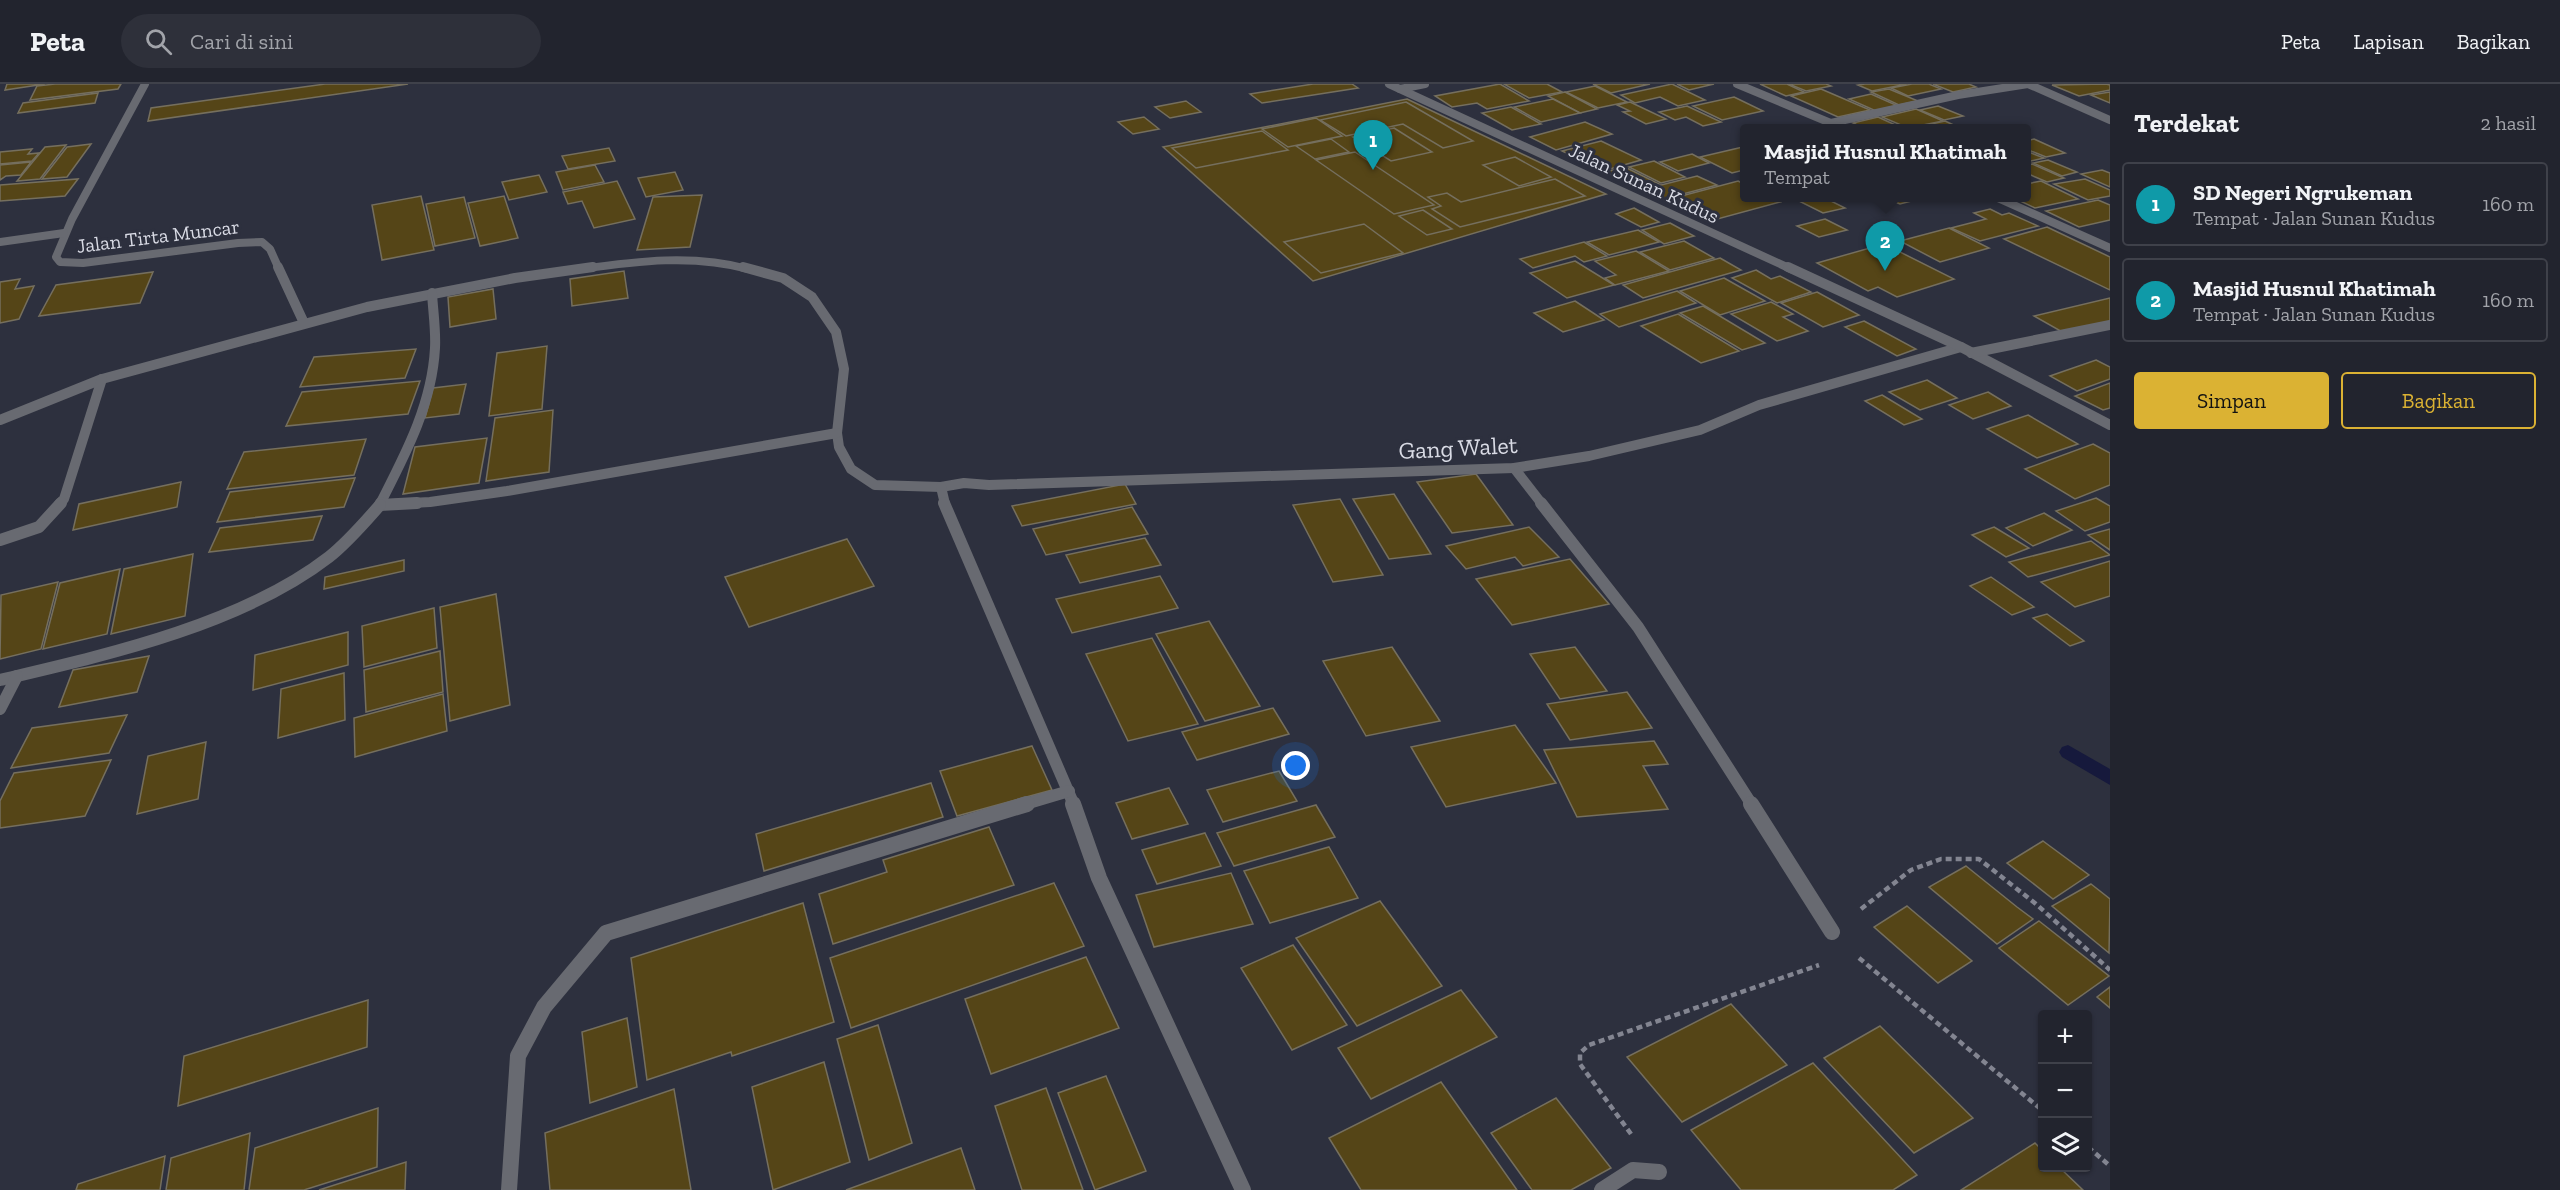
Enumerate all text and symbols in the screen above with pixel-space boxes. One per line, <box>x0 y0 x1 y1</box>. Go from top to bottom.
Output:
search box <box>121 14 541 68</box>
text: Peta <box>30 25 85 58</box>
icon: search <box>142 25 175 58</box>
text: Cari di sini <box>190 28 293 55</box>
text: Peta <box>2281 29 2320 54</box>
text: Lapisan <box>2353 29 2424 54</box>
text: Bagikan <box>2457 29 2530 54</box>
text: Terdekat <box>2134 107 2239 139</box>
text: 2 hasil <box>2481 111 2536 135</box>
pin: 1 <box>1354 120 1392 170</box>
popup <box>1740 124 2031 202</box>
street label: Jalan Sunan Kudus <box>1565 138 1723 228</box>
text: Masjid Husnul Khatimah <box>1764 138 2007 165</box>
text: Tempat <box>1764 165 1830 189</box>
text: SD Negeri Ngrukeman <box>2193 179 2412 206</box>
text: 1 <box>2151 192 2160 216</box>
text: 160 m <box>2482 192 2534 216</box>
text: Tempat · Jalan Sunan Kudus <box>2193 206 2435 230</box>
street label: Jalan Tirta Muncar <box>75 214 241 258</box>
pin: 2 <box>1866 222 1904 271</box>
text: Masjid Husnul Khatimah <box>2193 275 2436 302</box>
text: 2 <box>2150 288 2161 312</box>
text: 160 m <box>2482 288 2534 312</box>
text: Tempat · Jalan Sunan Kudus <box>2193 302 2435 326</box>
button: Simpan <box>2134 372 2329 429</box>
button: Bagikan <box>2341 372 2536 429</box>
street label: Gang Walet <box>1398 430 1518 465</box>
your location <box>1281 751 1310 780</box>
map controls <box>2038 1010 2092 1172</box>
button: + <box>2038 1010 2092 1064</box>
button: − <box>2038 1064 2092 1118</box>
button: layers <box>2038 1118 2092 1172</box>

